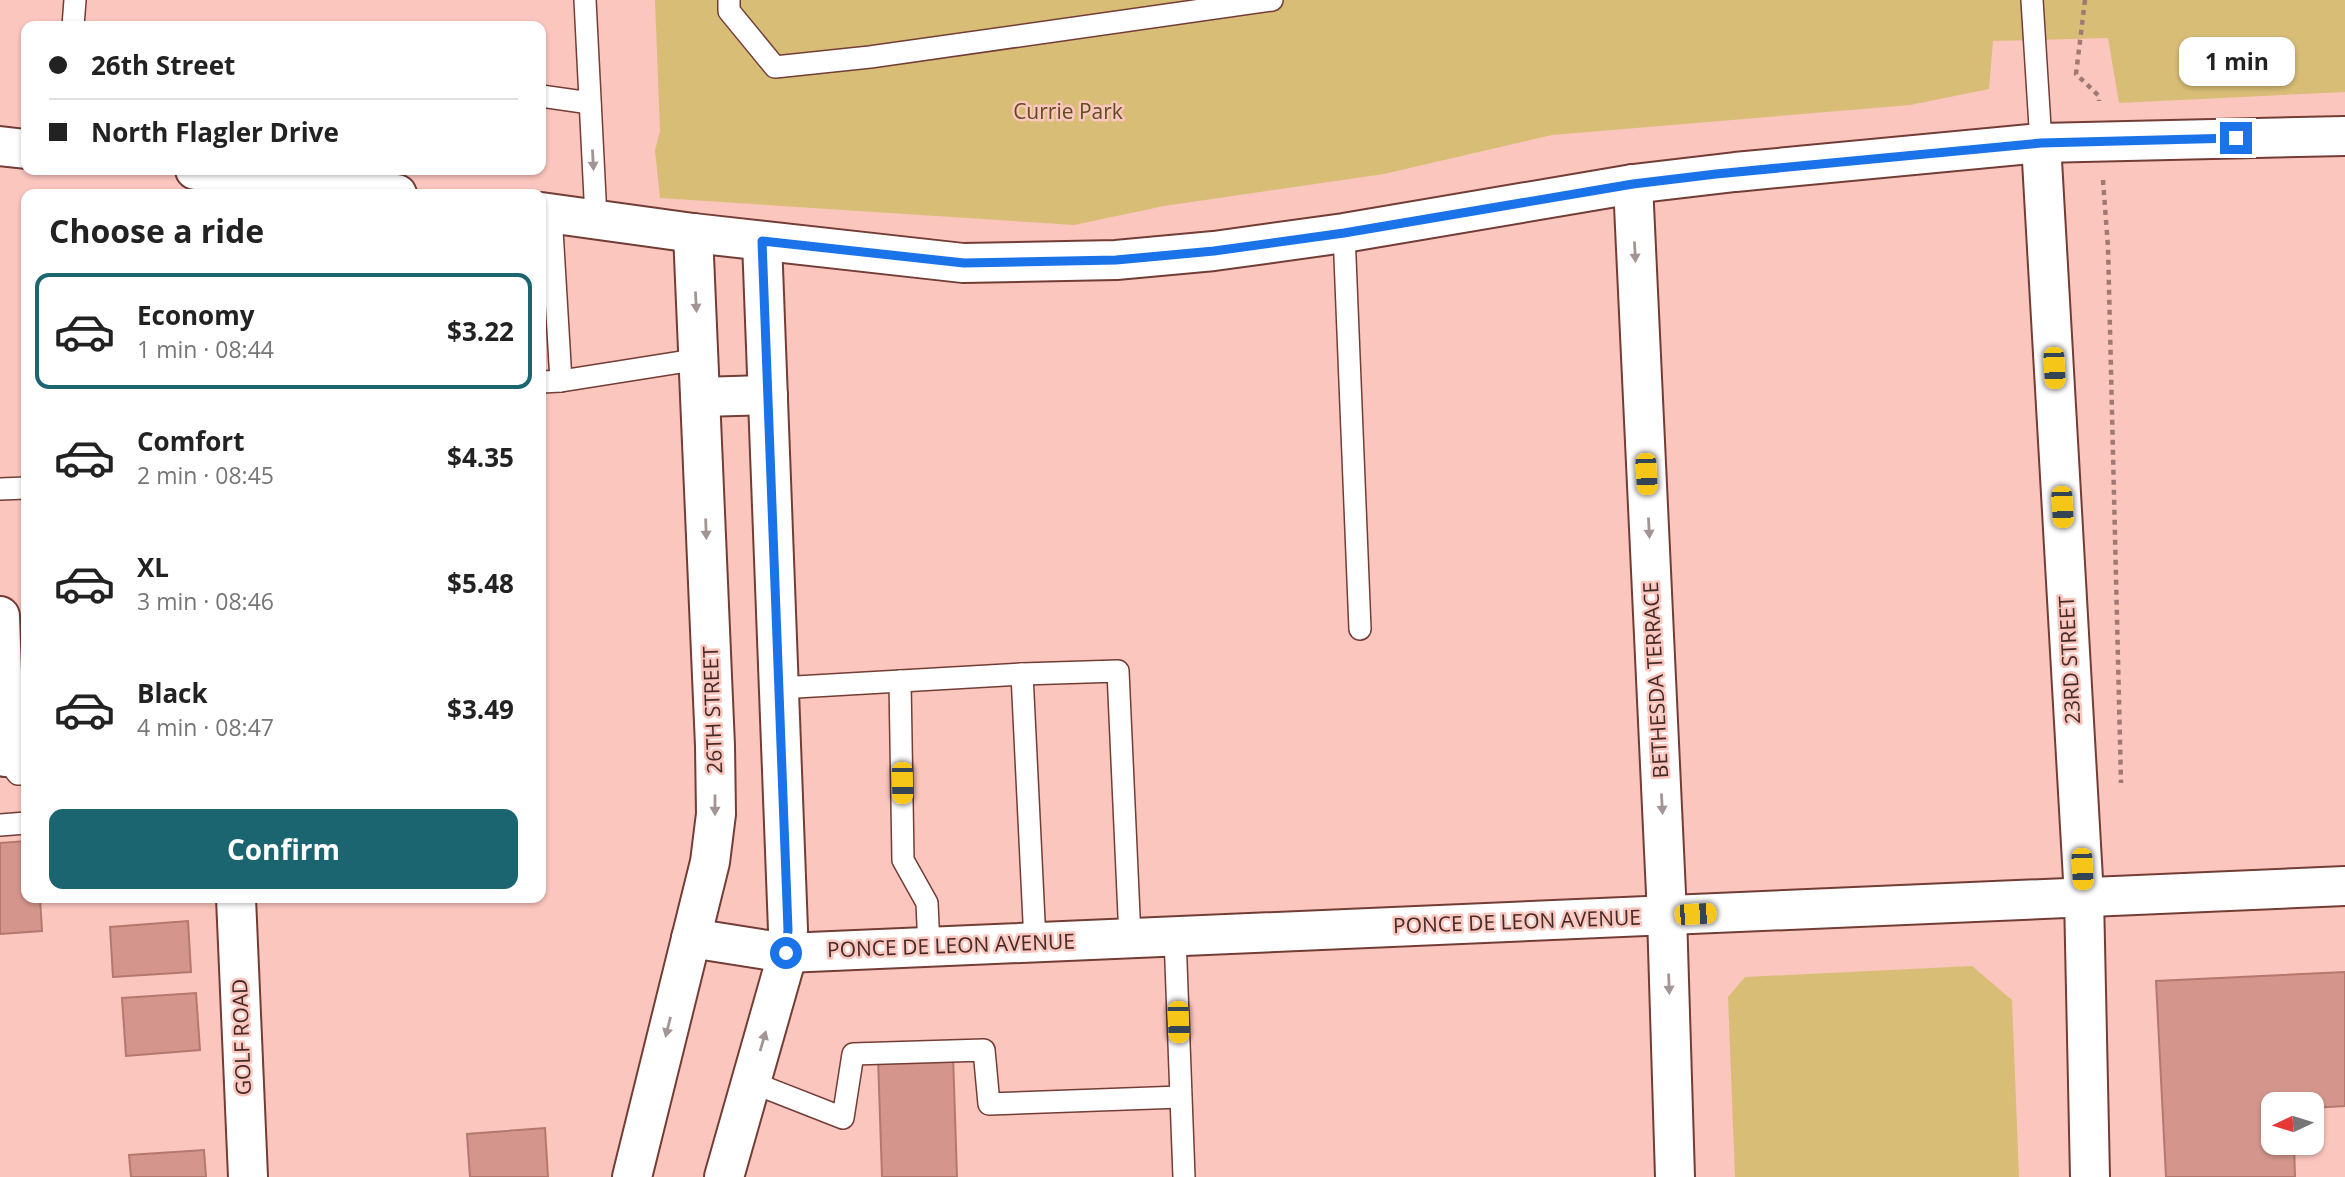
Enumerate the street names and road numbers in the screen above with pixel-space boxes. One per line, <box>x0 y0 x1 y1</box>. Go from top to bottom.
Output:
street label: BETHESDA TERRACE <box>1636 581 1674 779</box>
street label: 23RD STREET <box>2052 595 2086 725</box>
street label: 26TH STREET <box>696 645 728 774</box>
street label: PONCE DE LEON AVENUE <box>1393 903 1641 939</box>
street label: PONCE DE LEON AVENUE <box>827 927 1075 963</box>
street label: GOLF ROAD <box>225 978 257 1096</box>

